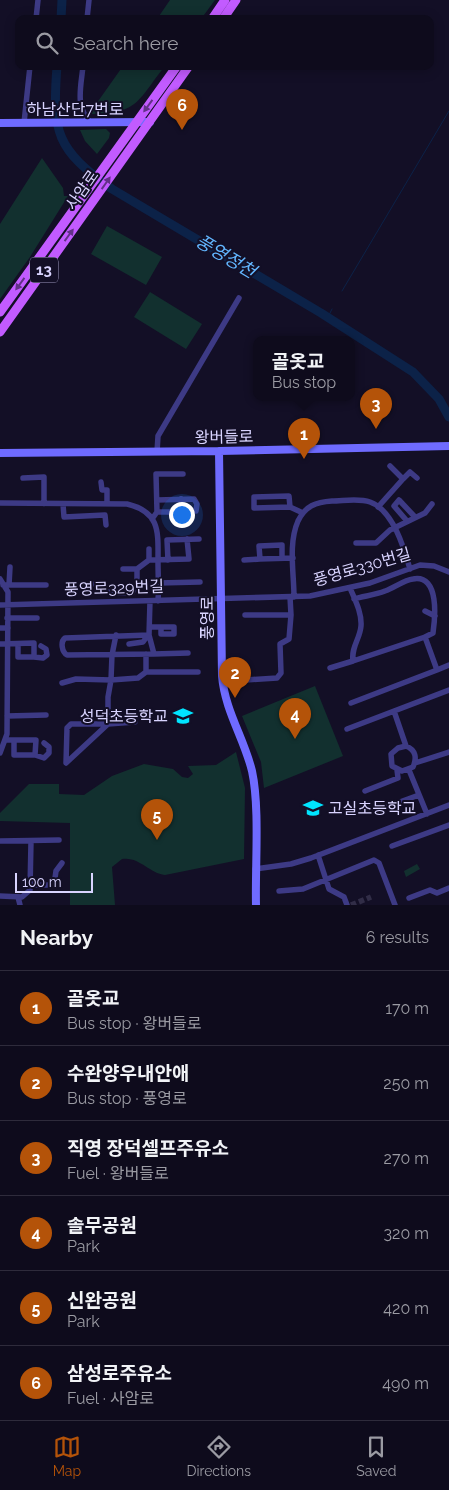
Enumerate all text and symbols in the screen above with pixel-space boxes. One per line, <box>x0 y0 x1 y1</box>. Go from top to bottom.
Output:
search box <box>15 15 434 70</box>
icon: search <box>33 29 61 57</box>
text: Search here <box>73 32 179 54</box>
pin: 6 <box>166 89 198 130</box>
one-way arrow <box>143 99 153 113</box>
street label: 하남산단7번로 <box>27 100 124 119</box>
street label: 사암로 <box>62 166 103 214</box>
one-way arrow <box>101 176 111 190</box>
one-way arrow <box>64 228 74 242</box>
water label: 풍영정천 <box>192 230 262 283</box>
road number: 13 <box>30 258 58 282</box>
one-way arrow <box>15 277 25 291</box>
popup <box>253 336 355 401</box>
text: 골옷교 <box>272 350 324 372</box>
text: Bus stop <box>272 373 336 392</box>
pin: 3 <box>360 388 392 429</box>
pin: 1 <box>288 418 320 459</box>
street label: 왕버들로 <box>194 427 254 447</box>
your location <box>169 502 195 528</box>
street label: 풍영로330번길 <box>311 544 413 590</box>
street label: 풍영로329번길 <box>64 577 164 599</box>
street label: 풍영로 <box>198 596 217 640</box>
pin: 2 <box>219 657 251 698</box>
pin: 4 <box>279 698 311 739</box>
school or university icon: 성덕초등학교 <box>172 705 194 727</box>
place label: 성덕초등학교 <box>80 707 168 726</box>
school or university icon: 고실초등학교 <box>302 797 324 819</box>
pin: 5 <box>141 799 173 840</box>
place label: 고실초등학교 <box>328 799 416 818</box>
scale bar <box>15 870 92 893</box>
text: 100 m <box>22 874 62 890</box>
text: Nearby <box>20 925 93 950</box>
text: 6 results <box>366 928 429 947</box>
text: 골옷교 <box>67 987 119 1009</box>
text: 1 <box>32 999 40 1018</box>
text: 170 m <box>385 999 429 1018</box>
text: Bus stop · 왕버들로 <box>67 1014 201 1033</box>
text: 수완양우내안애 <box>67 1062 189 1084</box>
text: 2 <box>31 1074 41 1093</box>
text: 250 m <box>383 1074 429 1093</box>
text: Bus stop · 풍영로 <box>67 1089 187 1108</box>
text: 직영 장덕셀프주유소 <box>67 1137 229 1159</box>
text: 3 <box>32 1149 40 1168</box>
text: 270 m <box>384 1149 429 1168</box>
text: Fuel · 왕버들로 <box>67 1164 169 1183</box>
text: 솔무공원 <box>67 1214 137 1236</box>
text: 4 <box>31 1224 41 1243</box>
text: 320 m <box>384 1224 429 1243</box>
text: Park <box>67 1237 100 1256</box>
text: 신완공원 <box>67 1289 137 1311</box>
text: 5 <box>32 1299 40 1318</box>
text: 420 m <box>383 1299 429 1318</box>
text: Park <box>67 1312 100 1331</box>
text: 삼성로주유소 <box>67 1362 172 1384</box>
text: 6 <box>31 1374 41 1393</box>
text: 490 m <box>382 1374 429 1393</box>
text: Fuel · 사암로 <box>67 1389 154 1408</box>
tab: Map <box>53 1433 81 1479</box>
tab: Directions <box>186 1433 251 1479</box>
tab: Saved <box>356 1433 396 1479</box>

